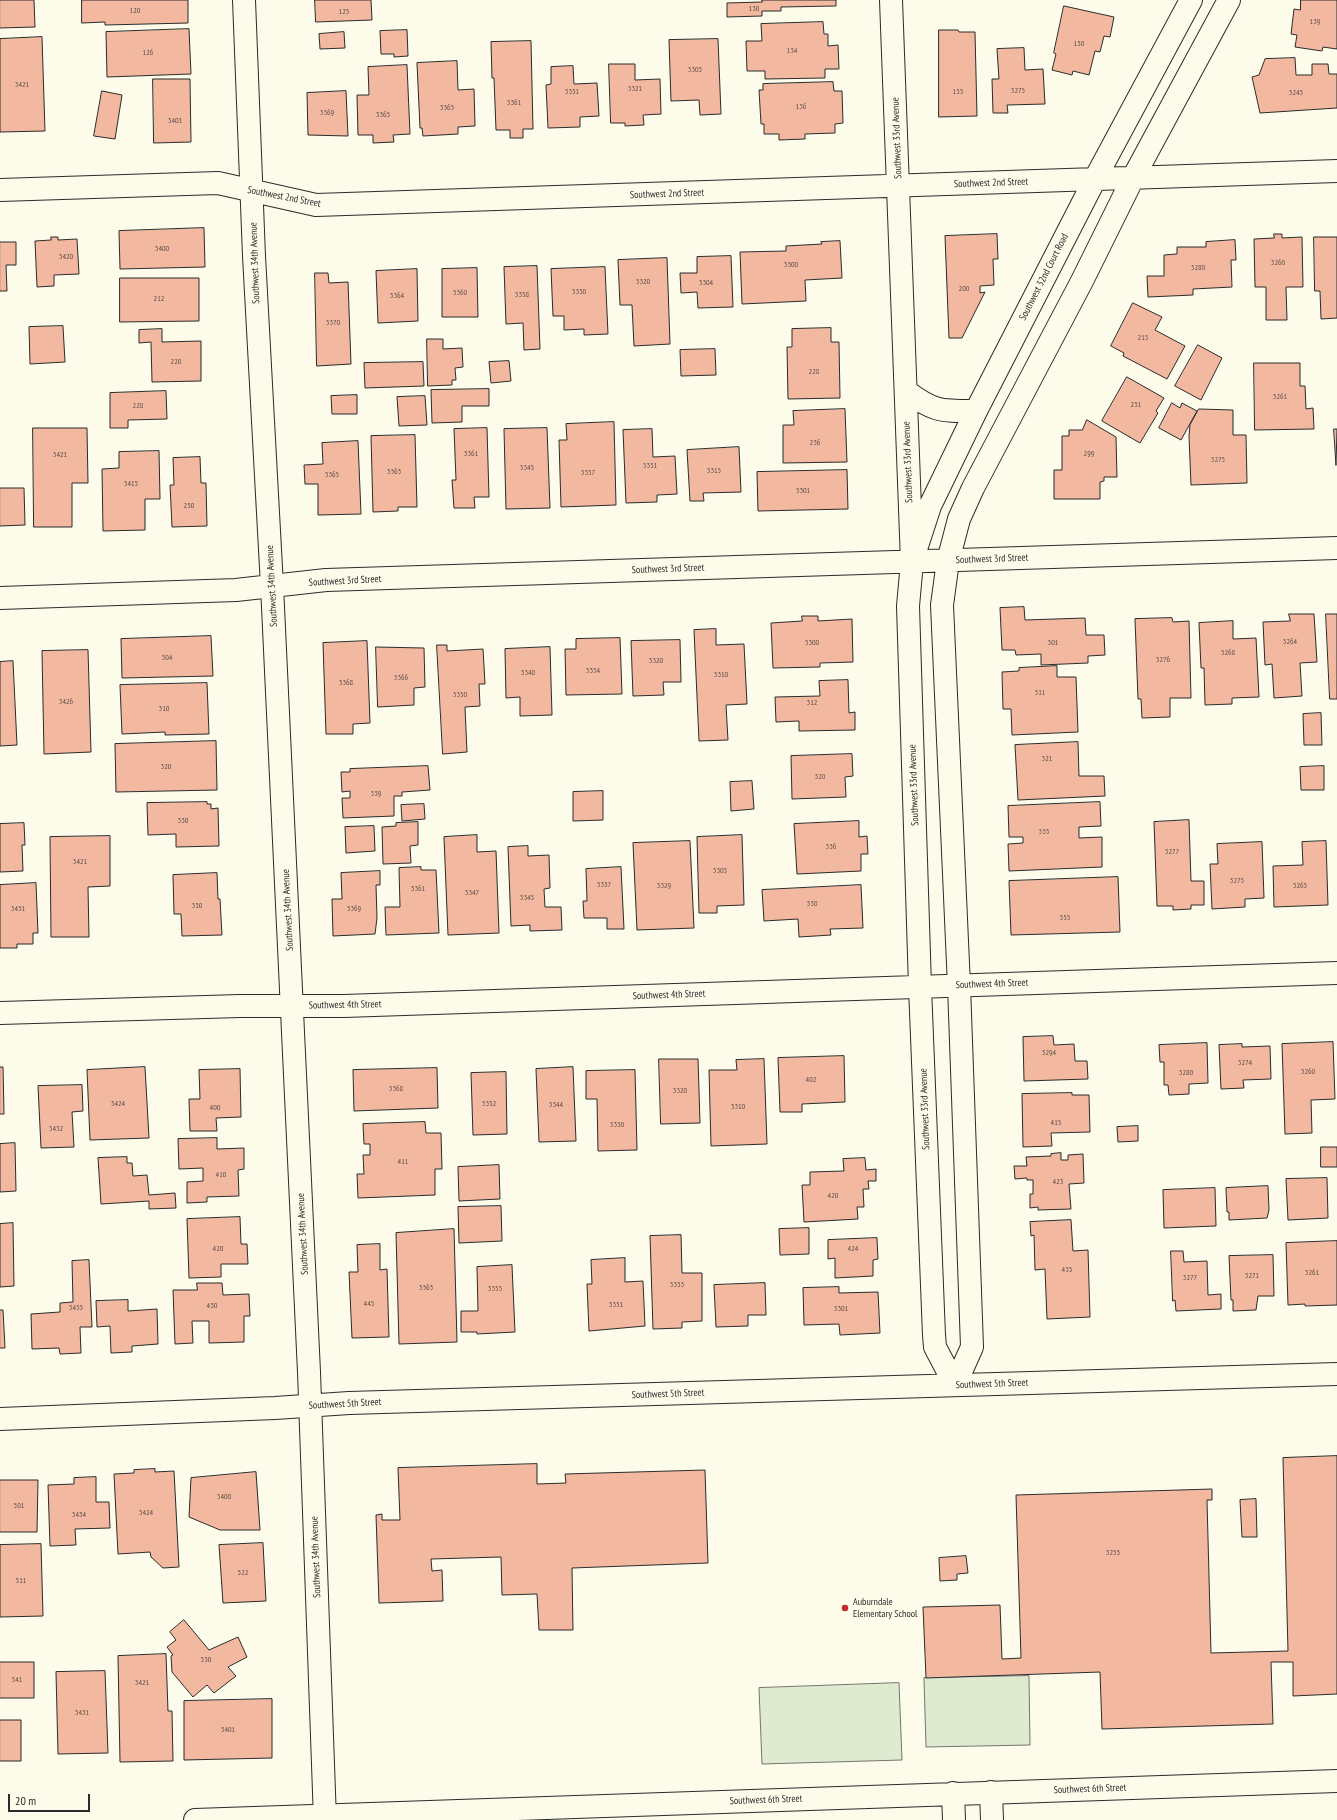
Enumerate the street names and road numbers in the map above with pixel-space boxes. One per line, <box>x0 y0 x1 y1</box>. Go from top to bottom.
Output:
street label: Southwest 33rd Avenue <box>890 97 904 179</box>
street label: Southwest 2nd Street <box>954 176 1028 190</box>
street label: Southwest 2nd Street <box>246 184 322 210</box>
street label: Southwest 2nd Street <box>630 187 704 201</box>
street label: Southwest 34th Avenue <box>248 222 262 304</box>
street label: Southwest 32nd Court Road <box>1017 232 1071 322</box>
street label: Southwest 33rd Avenue <box>901 421 915 503</box>
street label: Southwest 34th Avenue <box>264 545 280 627</box>
street label: Southwest 3rd Street <box>955 552 1029 566</box>
street label: Southwest 3rd Street <box>631 562 705 576</box>
street label: Southwest 3rd Street <box>308 573 382 589</box>
street label: Southwest 33rd Avenue <box>907 744 921 826</box>
street label: Southwest 34th Avenue <box>280 869 296 951</box>
street label: Southwest 4th Street <box>955 977 1029 991</box>
street label: Southwest 4th Street <box>632 988 706 1002</box>
street label: Southwest 4th Street <box>309 998 381 1012</box>
street label: Southwest 33rd Avenue <box>918 1068 932 1150</box>
street label: Southwest 34th Avenue <box>295 1193 311 1275</box>
street label: Southwest 5th Street <box>955 1377 1029 1391</box>
street label: Southwest 5th Street <box>631 1387 705 1401</box>
street label: Southwest 5th Street <box>308 1396 382 1412</box>
street label: Southwest 34th Avenue <box>309 1516 323 1598</box>
street label: Southwest 6th Street <box>1053 1782 1127 1796</box>
street label: Southwest 6th Street <box>729 1793 803 1807</box>

